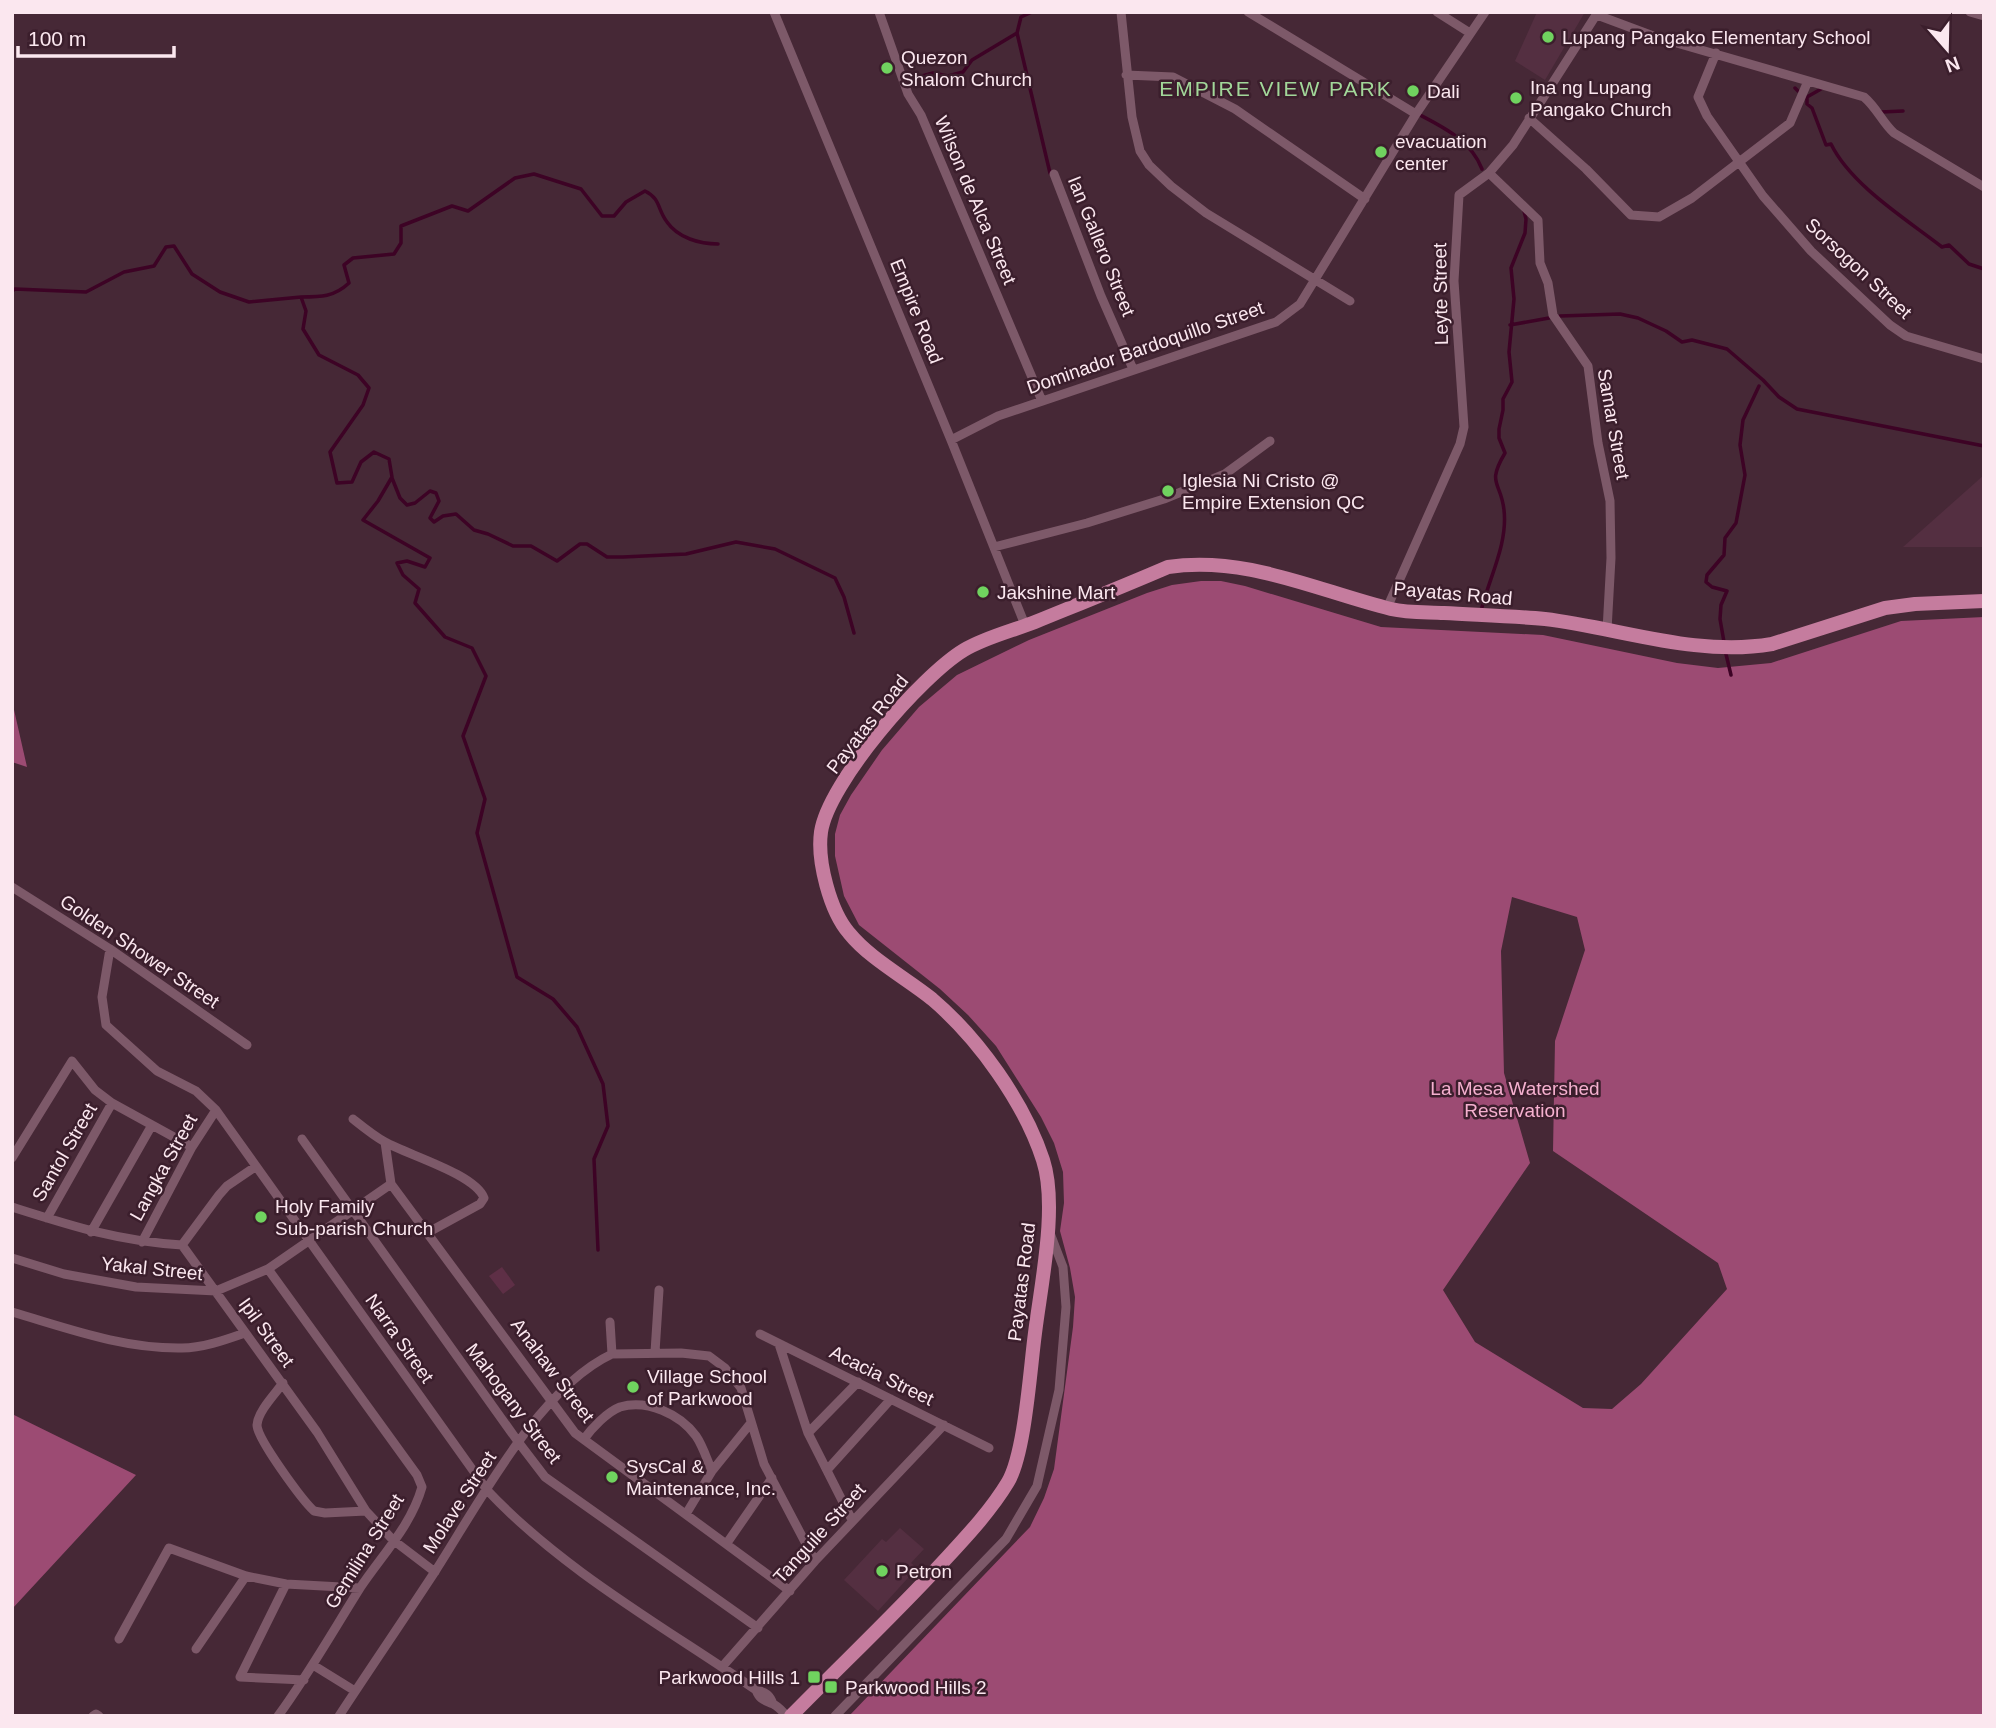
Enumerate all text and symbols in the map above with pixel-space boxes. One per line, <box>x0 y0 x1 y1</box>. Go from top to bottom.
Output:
scale bar <box>18 14 173 58</box>
north arrow <box>1912 14 1982 84</box>
text: 100 m <box>28 27 86 50</box>
place label: Lupang Pangako Elementary School <box>1562 27 1870 48</box>
marker: Lupang Pangako Elementary School <box>1540 29 1556 45</box>
place label: Quezon Shalom Church <box>901 47 1032 90</box>
text: N <box>1943 52 1963 77</box>
marker: Quezon Shalom Church <box>879 60 895 76</box>
district label: EMPIRE VIEW PARK <box>1159 77 1393 100</box>
place label: Ina ng Lupang Pangako Church <box>1530 77 1672 120</box>
place label: Dali <box>1427 81 1460 102</box>
marker: Dali <box>1405 83 1421 99</box>
marker: Ina ng Lupang Pangako Church <box>1508 90 1524 106</box>
street label: Wilson de Alca Street <box>931 113 1021 288</box>
place label: evacuation center <box>1395 131 1487 174</box>
marker: evacuation center <box>1373 144 1389 160</box>
street label: Ian Gallero Street <box>1064 173 1139 320</box>
street label: Sorsogon Street <box>1801 214 1917 323</box>
street label: Leyte Street <box>1429 242 1452 345</box>
street label: Empire Road <box>886 256 947 367</box>
street label: Dominador Bardoquillo Street <box>1024 297 1267 398</box>
street label: Samar Street <box>1593 367 1634 482</box>
place label: Iglesia Ni Cristo @ Empire Extension QC <box>1182 470 1365 513</box>
marker: Iglesia Ni Cristo @ Empire Extension QC <box>1160 483 1176 499</box>
street label: Payatas Road <box>1393 578 1513 609</box>
place label: Jakshine Mart <box>997 582 1116 603</box>
marker: Jakshine Mart <box>975 584 991 600</box>
street label: Payatas Road <box>822 671 912 778</box>
street label: Golden Shower Street <box>56 890 224 1013</box>
park label: La Mesa Watershed Reservation <box>1430 1078 1600 1121</box>
street label: Santol Street <box>28 1099 101 1205</box>
street label: Langka Street <box>126 1110 202 1224</box>
place label: Holy Family Sub-parish Church <box>275 1196 433 1239</box>
marker: Holy Family Sub-parish Church <box>253 1209 269 1225</box>
street label: Payatas Road <box>1004 1222 1039 1343</box>
street label: Yakal Street <box>100 1253 205 1284</box>
street label: Narra Street <box>361 1290 438 1387</box>
street label: Ipil Street <box>235 1294 299 1372</box>
street label: Anahaw Street <box>507 1314 599 1427</box>
street label: Mahogany Street <box>462 1339 566 1468</box>
street label: Acacia Street <box>826 1341 938 1410</box>
place label: Village School of Parkwood <box>647 1366 767 1409</box>
marker: Village School of Parkwood <box>625 1379 641 1395</box>
street label: Molave Street <box>419 1447 501 1557</box>
place label: SysCal & Maintenance, Inc. <box>626 1456 776 1499</box>
marker: SysCal & Maintenance, Inc. <box>604 1469 620 1485</box>
street label: Tanguile Street <box>769 1479 870 1587</box>
street label: Gemilina Street <box>321 1490 408 1612</box>
place label: Petron <box>896 1561 952 1582</box>
marker: Petron <box>874 1563 890 1579</box>
place label: Parkwood Hills 1 <box>659 1667 800 1688</box>
marker: Parkwood Hills 1 <box>806 1669 822 1685</box>
place label: Parkwood Hills 2 <box>845 1677 987 1698</box>
marker: Parkwood Hills 2 <box>823 1679 839 1695</box>

